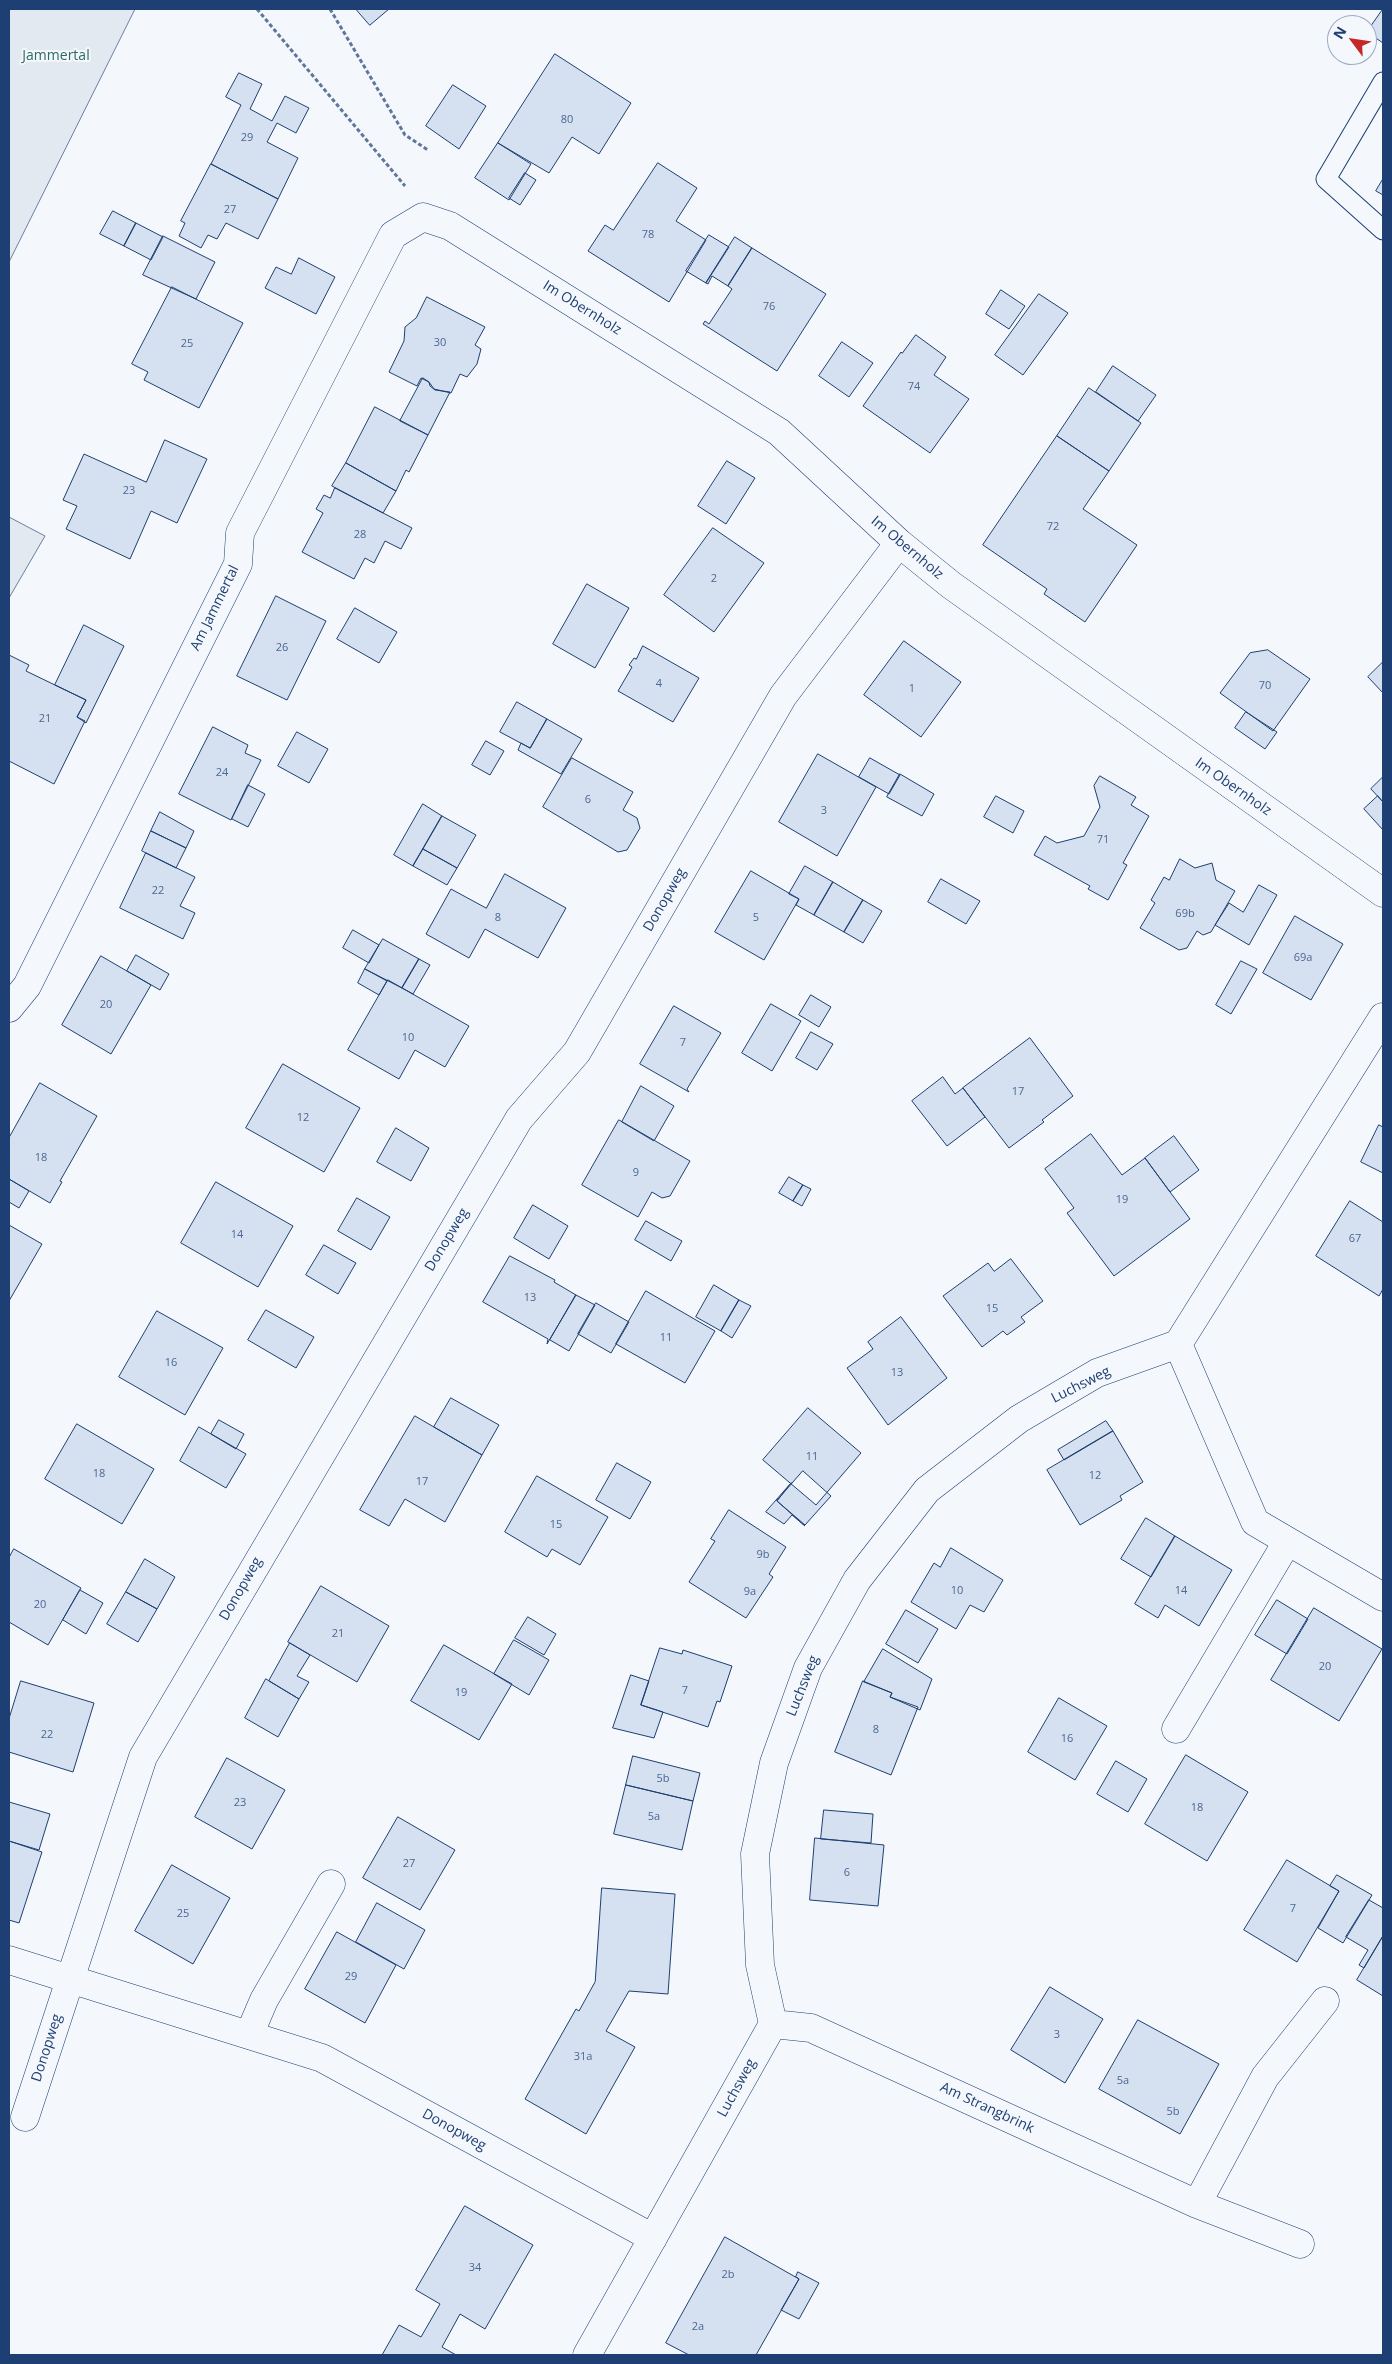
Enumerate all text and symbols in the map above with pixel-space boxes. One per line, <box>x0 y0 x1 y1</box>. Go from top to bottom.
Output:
north arrow <box>1327 15 1377 65</box>
text: N <box>1328 23 1351 42</box>
park label: Jammertal <box>22 48 90 64</box>
house number: 80 <box>561 113 573 127</box>
house number: 29 <box>241 131 253 145</box>
house number: 27 <box>224 203 236 217</box>
house number: 78 <box>642 228 654 242</box>
street label: Im Obernholz <box>540 277 624 339</box>
house number: 76 <box>763 300 775 314</box>
house number: 30 <box>434 336 446 350</box>
house number: 25 <box>181 337 193 351</box>
house number: 74 <box>908 380 920 394</box>
house number: 23 <box>123 484 135 498</box>
street label: Im Obernholz <box>867 513 947 583</box>
house number: 72 <box>1047 520 1059 534</box>
house number: 28 <box>354 528 366 542</box>
street label: Am Jammertal <box>187 563 243 653</box>
house number: 2 <box>711 572 717 586</box>
house number: 26 <box>276 641 288 655</box>
house number: 4 <box>656 677 662 691</box>
house number: 70 <box>1259 679 1271 693</box>
house number: 1 <box>909 682 915 696</box>
house number: 21 <box>39 712 51 726</box>
street label: Im Obernholz <box>1192 755 1274 819</box>
house number: 24 <box>216 766 228 780</box>
house number: 6 <box>585 793 591 807</box>
house number: 3 <box>821 804 827 818</box>
house number: 71 <box>1097 833 1109 847</box>
street label: Donopweg <box>640 865 690 935</box>
house number: 22 <box>152 884 164 898</box>
house number: 69b <box>1175 907 1195 921</box>
house number: 8 <box>495 911 501 925</box>
house number: 5 <box>753 911 759 925</box>
house number: 69a <box>1294 951 1312 965</box>
house number: 20 <box>100 998 112 1012</box>
house number: 10 <box>402 1031 414 1045</box>
house number: 7 <box>680 1036 686 1050</box>
house number: 17 <box>1012 1085 1024 1099</box>
house number: 12 <box>297 1111 309 1125</box>
house number: 18 <box>35 1151 47 1165</box>
house number: 9 <box>633 1166 639 1180</box>
house number: 19 <box>1116 1193 1128 1207</box>
street label: Donopweg <box>422 1205 472 1275</box>
house number: 14 <box>231 1228 243 1242</box>
house number: 67 <box>1349 1232 1361 1246</box>
house number: 13 <box>524 1291 536 1305</box>
house number: 15 <box>986 1302 998 1316</box>
house number: 11 <box>660 1331 672 1345</box>
house number: 16 <box>165 1356 177 1370</box>
street label: Luchsweg <box>1049 1363 1113 1407</box>
house number: 13 <box>891 1366 903 1380</box>
house number: 11 <box>806 1450 818 1464</box>
house number: 18 <box>93 1467 105 1481</box>
house number: 12 <box>1089 1469 1101 1483</box>
house number: 17 <box>416 1475 428 1489</box>
house number: 15 <box>550 1518 562 1532</box>
house number: 9b <box>756 1548 770 1562</box>
street label: Donopweg <box>216 1554 266 1624</box>
house number: 10 <box>951 1584 963 1598</box>
house number: 14 <box>1175 1584 1187 1598</box>
house number: 9a <box>744 1585 756 1599</box>
house number: 20 <box>34 1598 46 1612</box>
house number: 21 <box>332 1627 344 1641</box>
street label: Luchsweg <box>783 1653 823 1719</box>
house number: 20 <box>1319 1660 1331 1674</box>
house number: 7 <box>682 1684 688 1698</box>
house number: 19 <box>455 1686 467 1700</box>
house number: 8 <box>873 1723 879 1737</box>
house number: 22 <box>41 1728 53 1742</box>
house number: 16 <box>1061 1732 1073 1746</box>
house number: 5b <box>656 1772 670 1786</box>
house number: 23 <box>234 1796 246 1810</box>
house number: 18 <box>1191 1801 1203 1815</box>
house number: 5a <box>648 1810 660 1824</box>
house number: 27 <box>403 1857 415 1871</box>
house number: 6 <box>844 1866 850 1880</box>
house number: 7 <box>1290 1902 1296 1916</box>
house number: 25 <box>177 1907 189 1921</box>
house number: 29 <box>345 1970 357 1984</box>
street label: Donopweg <box>28 2012 66 2084</box>
house number: 3 <box>1054 2028 1060 2042</box>
house number: 31a <box>574 2050 592 2064</box>
street label: Luchsweg <box>714 2056 760 2120</box>
house number: 5a <box>1117 2074 1129 2088</box>
street label: Am Strangbrink <box>937 2079 1037 2137</box>
house number: 5b <box>1166 2105 1180 2119</box>
street label: Donopweg <box>419 2106 489 2154</box>
house number: 34 <box>469 2261 481 2275</box>
house number: 2b <box>721 2268 735 2282</box>
house number: 2a <box>692 2320 704 2334</box>

